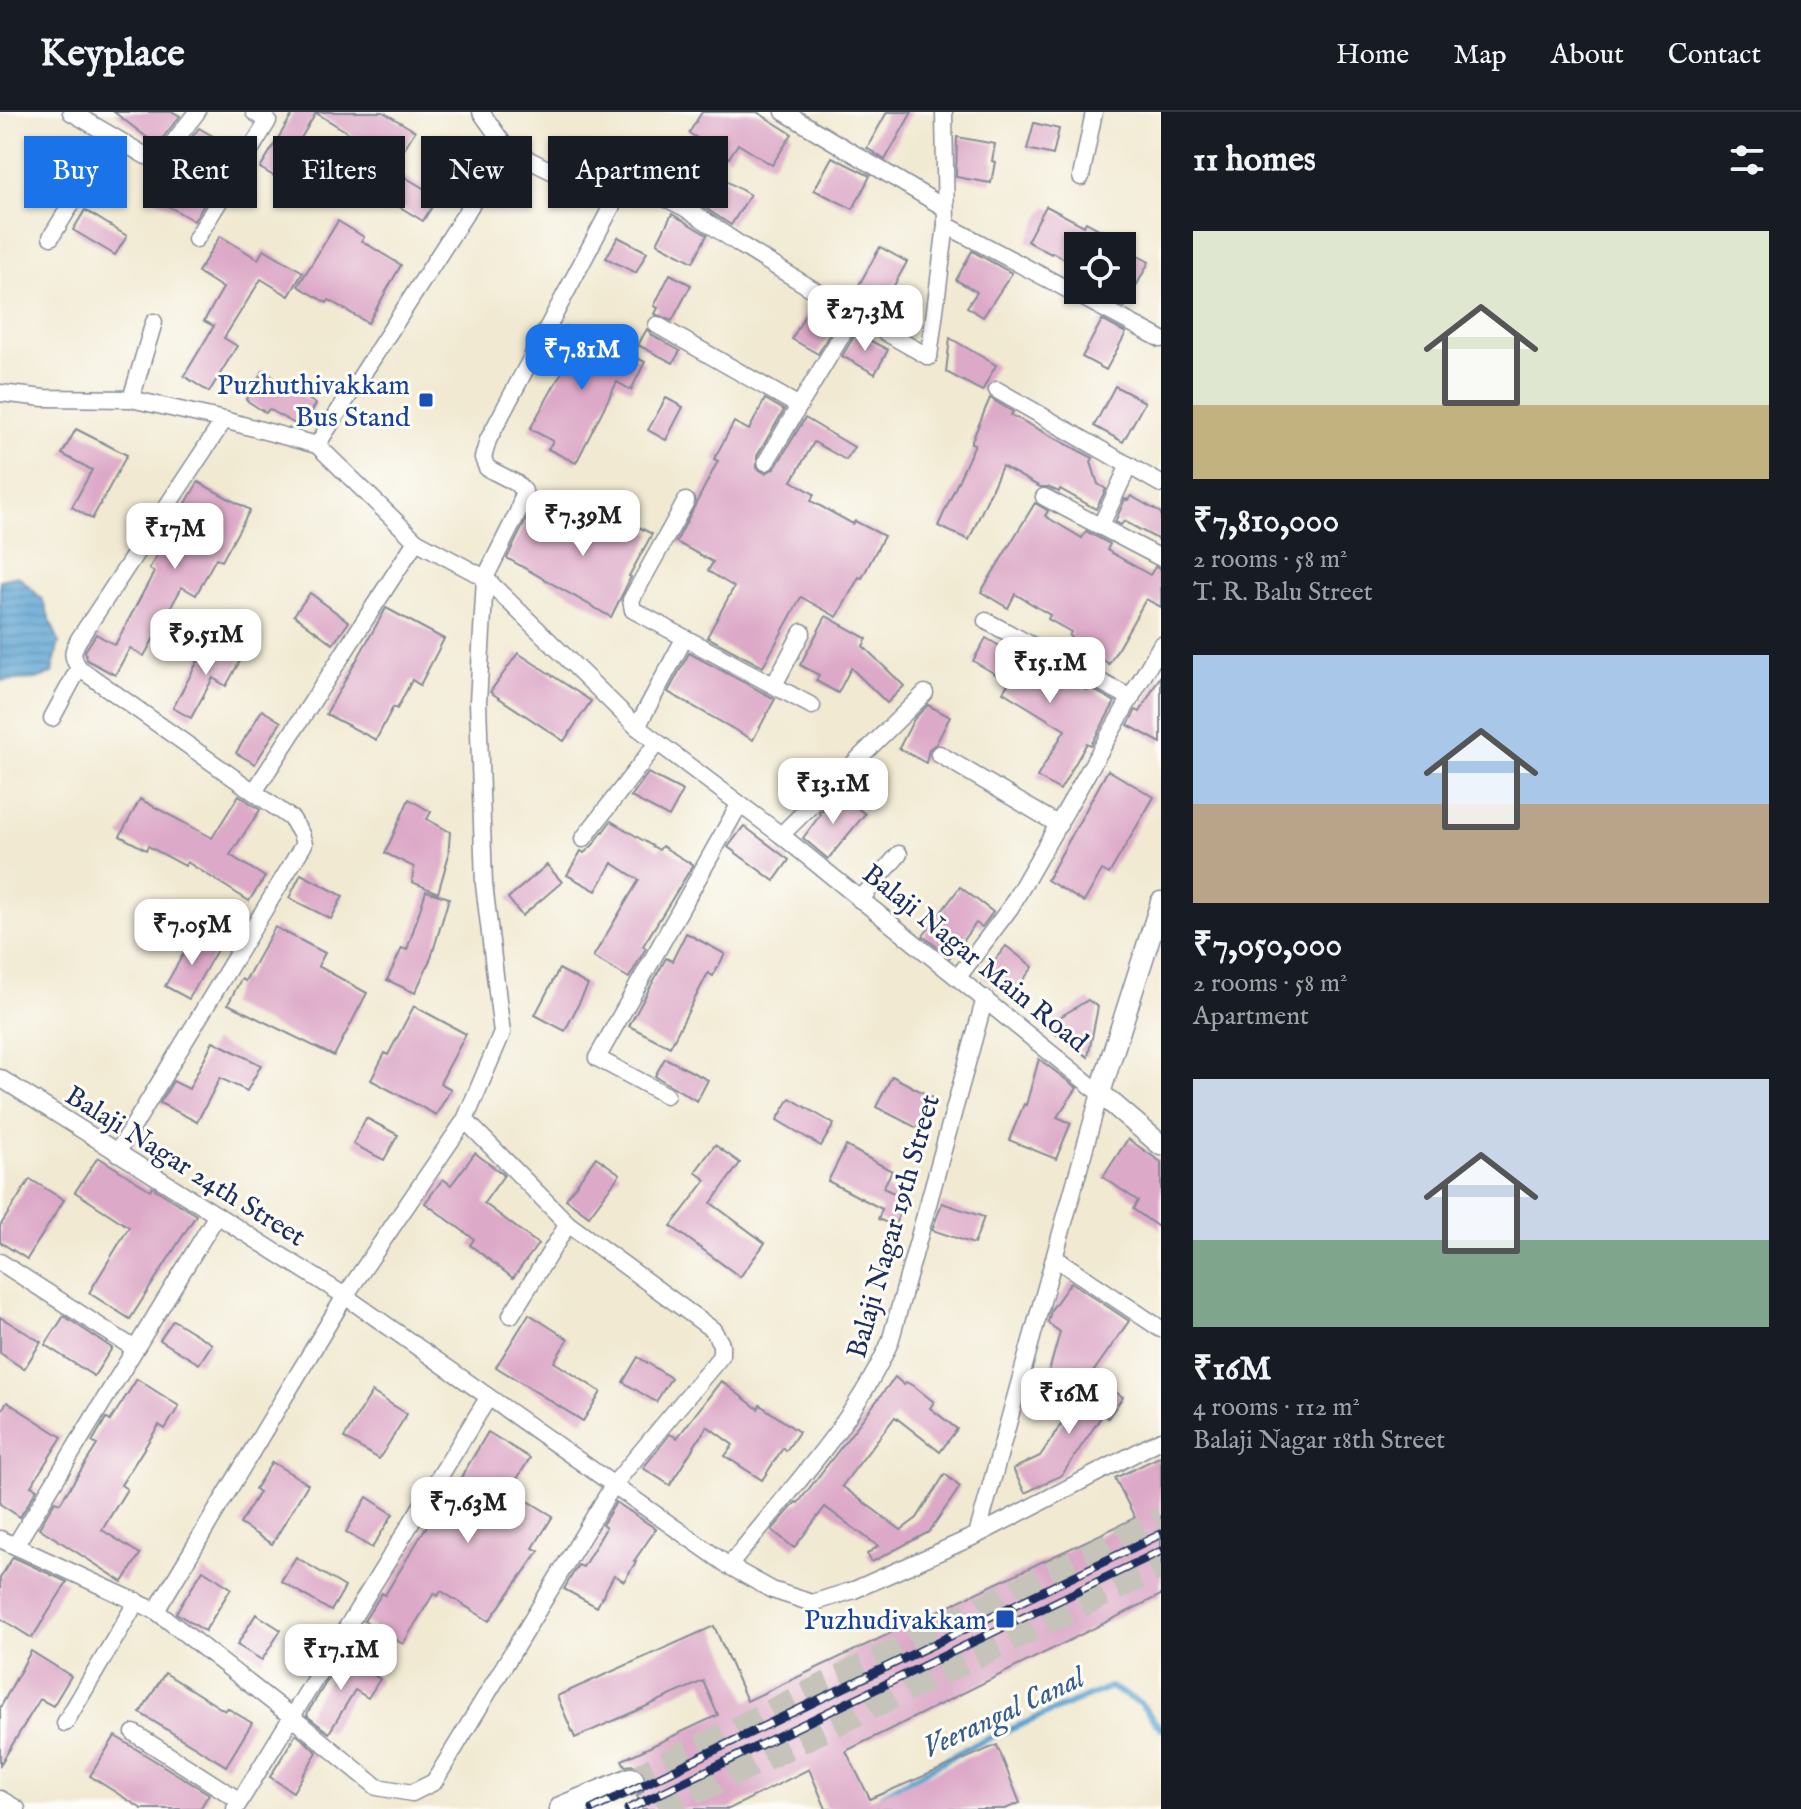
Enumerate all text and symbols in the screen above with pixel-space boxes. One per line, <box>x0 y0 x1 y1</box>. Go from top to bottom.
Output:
text: Keyplace <box>40 31 185 79</box>
text: Home <box>1336 38 1409 73</box>
text: Map <box>1453 38 1507 73</box>
text: About <box>1551 38 1624 73</box>
text: Contact <box>1668 38 1761 73</box>
chip: Buy <box>24 136 127 208</box>
chip: Rent <box>143 136 257 208</box>
chip: Filters <box>273 136 405 208</box>
chip: New <box>421 136 532 208</box>
chip: Apartment <box>548 136 728 208</box>
icon: filters <box>1725 138 1769 182</box>
text: 11 homes <box>1193 139 1316 182</box>
map controls <box>1064 232 1136 304</box>
button: locate <box>1064 232 1136 304</box>
icon: home <box>1409 283 1553 427</box>
pin: ₹27.3M <box>800 285 930 353</box>
text: ₹27.3M <box>826 294 904 327</box>
pin: ₹7.81M <box>517 324 647 392</box>
text: ₹7.81M <box>544 333 620 366</box>
place label: Puzhuthivakkam Bus Stand <box>217 369 410 436</box>
marker: Puzhuthivakkam Bus Stand <box>417 391 435 409</box>
pin: ₹7.39M <box>518 490 648 558</box>
text: ₹7.39M <box>544 499 622 532</box>
text: ₹7,810,000 <box>1193 500 1339 543</box>
pin: ₹17M <box>128 503 222 571</box>
text: ₹17M <box>144 512 206 545</box>
text: 2 rooms · 58 m² <box>1193 543 1347 576</box>
text: T. R. Balu Street <box>1193 576 1373 609</box>
pin: ₹9.51M <box>141 609 271 677</box>
text: ₹9.51M <box>168 618 244 651</box>
pin: ₹15.1M <box>985 637 1115 705</box>
text: ₹15.1M <box>1013 646 1087 679</box>
icon: home <box>1409 707 1553 851</box>
pin: ₹13.1M <box>768 758 898 826</box>
text: ₹13.1M <box>796 767 870 800</box>
street label: Balaji Nagar Main Road <box>855 857 1094 1061</box>
pin: ₹7.05M <box>127 899 257 967</box>
text: ₹7.05M <box>152 908 232 941</box>
text: ₹7,050,000 <box>1193 924 1342 967</box>
text: 2 rooms · 58 m² <box>1193 967 1347 1000</box>
text: Apartment <box>1193 1000 1309 1033</box>
street label: Balaji Nagar 24th Street <box>58 1079 312 1256</box>
street label: Balaji Nagar 19th Street <box>840 1090 949 1363</box>
icon: home <box>1409 1131 1553 1275</box>
text: ₹16M <box>1193 1348 1271 1391</box>
pin: ₹16M <box>1022 1368 1116 1436</box>
text: ₹16M <box>1039 1377 1099 1410</box>
text: 4 rooms · 112 m² <box>1193 1391 1360 1424</box>
text: Balaji Nagar 18th Street <box>1193 1424 1445 1457</box>
pin: ₹7.63M <box>403 1477 533 1545</box>
text: ₹7.63M <box>429 1486 507 1519</box>
place label: Puzhudivakkam <box>804 1604 987 1639</box>
marker: Puzhudivakkam <box>994 1608 1016 1630</box>
pin: ₹17.1M <box>276 1624 406 1692</box>
text: ₹17.1M <box>303 1633 379 1666</box>
water label: Veerangal Canal <box>917 1659 1094 1768</box>

